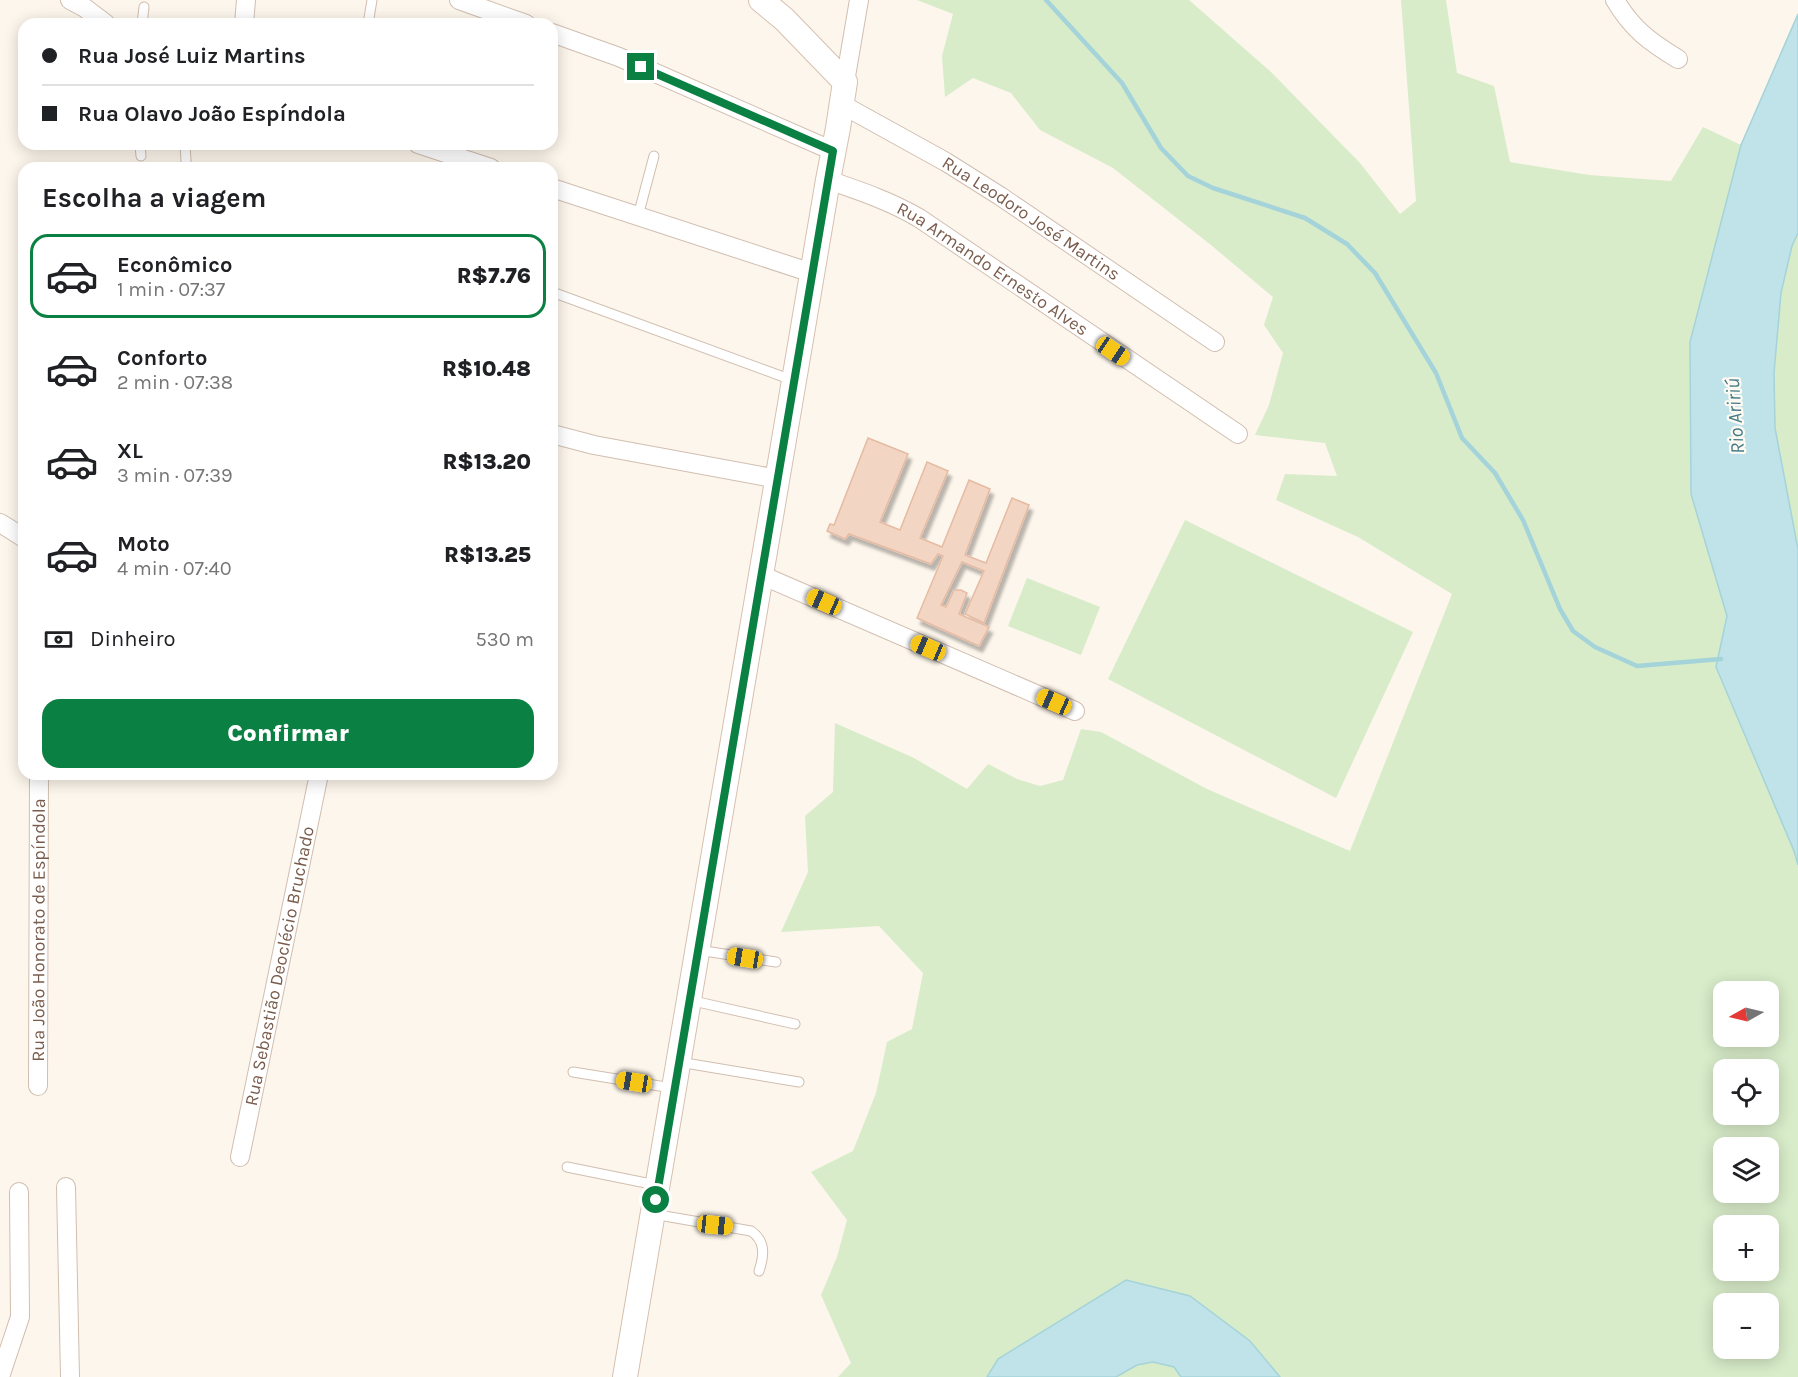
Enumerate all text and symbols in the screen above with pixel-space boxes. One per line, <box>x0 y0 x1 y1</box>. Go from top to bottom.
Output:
text: Rua José Luiz Martins <box>78 43 306 69</box>
route end <box>627 53 654 80</box>
text: Rua Olavo João Espíndola <box>78 101 346 127</box>
street label: Rua Leodoro José Martins <box>938 151 1124 285</box>
text: Escolha a viagem <box>42 182 266 214</box>
street label: Rua Armando Ernesto Alves <box>893 197 1093 340</box>
icon: car <box>45 249 99 303</box>
text: Econômico <box>117 252 232 278</box>
text: R$7.76 <box>457 263 531 289</box>
text: 1 min · 07:37 <box>117 278 225 301</box>
car <box>1093 333 1133 369</box>
icon: car <box>45 342 99 396</box>
text: Conforto <box>117 345 207 371</box>
text: R$10.48 <box>442 356 531 382</box>
text: 2 min · 07:38 <box>117 371 233 394</box>
water label: Rio Aririú <box>1721 377 1749 455</box>
icon: car <box>45 435 99 489</box>
text: XL <box>117 438 143 464</box>
text: R$13.20 <box>442 449 531 475</box>
text: 3 min · 07:39 <box>117 464 233 487</box>
icon: car <box>45 528 99 582</box>
text: Moto <box>117 531 170 557</box>
text: R$13.25 <box>444 542 531 568</box>
text: 4 min · 07:40 <box>117 557 232 580</box>
car <box>804 586 844 618</box>
icon: cash <box>42 623 75 656</box>
text: Dinheiro <box>90 626 175 652</box>
text: 530 m <box>476 628 534 651</box>
car <box>908 633 948 663</box>
car <box>1034 686 1074 718</box>
button: Confirmar <box>42 699 534 768</box>
street label: Rua João Honorato de Espíndola <box>27 798 50 1062</box>
street label: Rua Sebastião Deoclécio Bruchado <box>240 824 319 1108</box>
car <box>726 946 764 970</box>
north arrow <box>1713 981 1779 1047</box>
map controls <box>1713 981 1779 1359</box>
button: locate <box>1713 1059 1779 1125</box>
car <box>615 1070 653 1094</box>
button: layers <box>1713 1137 1779 1203</box>
route start <box>642 1186 669 1213</box>
car <box>696 1214 734 1236</box>
button: + <box>1713 1215 1779 1281</box>
button: − <box>1713 1293 1779 1359</box>

